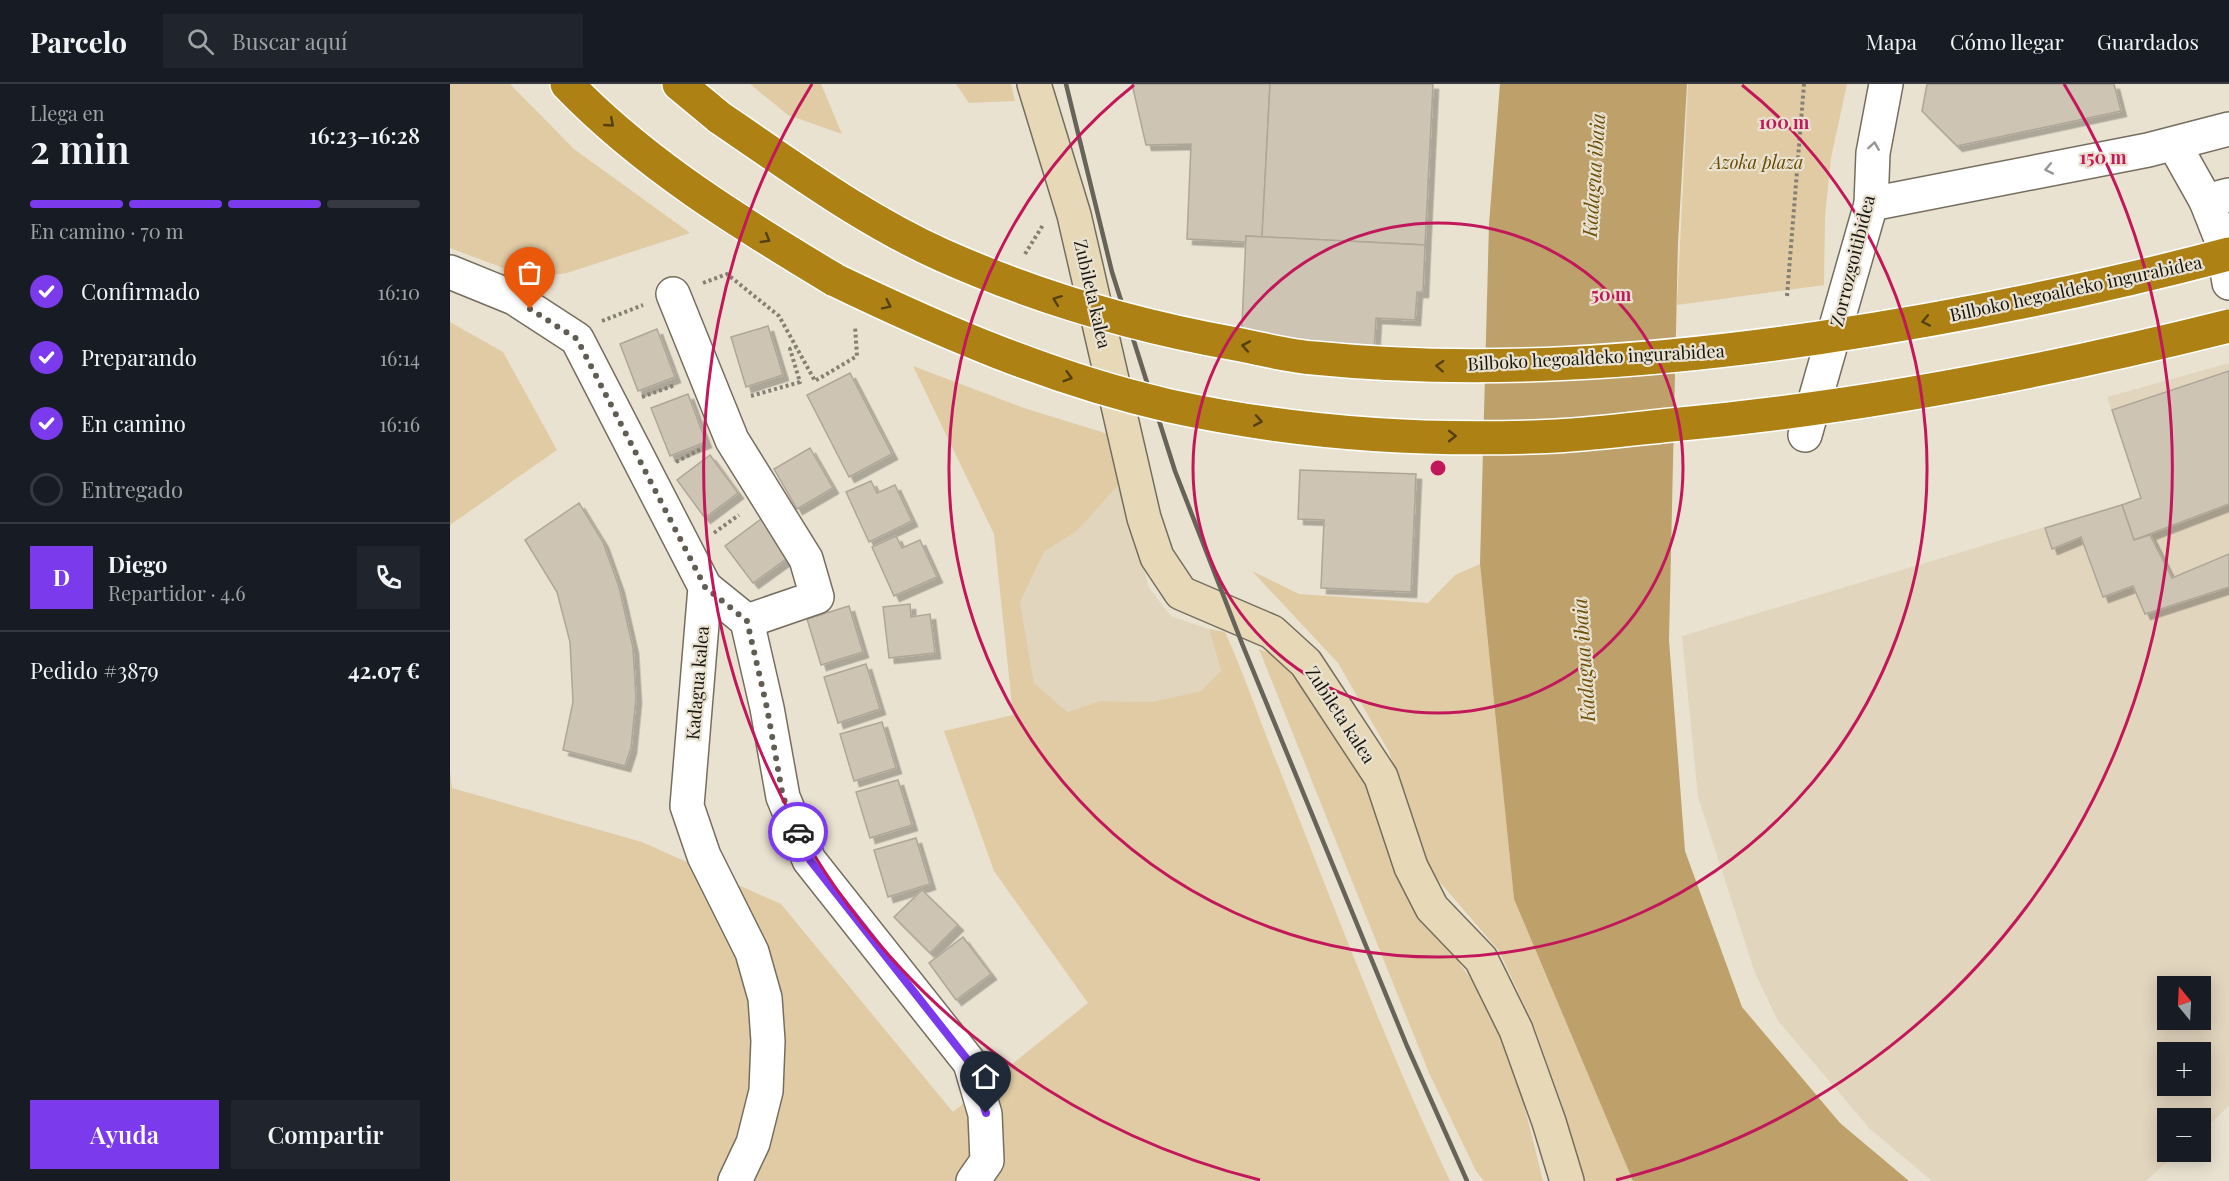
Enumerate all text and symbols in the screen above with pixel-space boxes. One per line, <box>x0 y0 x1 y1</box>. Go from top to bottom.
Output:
search box <box>163 14 583 68</box>
text: Parcelo <box>30 23 127 60</box>
icon: search <box>184 25 217 58</box>
text: Buscar aquí <box>232 26 347 56</box>
text: Mapa <box>1866 27 1917 55</box>
text: Cómo llegar <box>1950 27 2064 55</box>
text: Guardados <box>2097 27 2199 55</box>
text: Llega en <box>30 99 105 126</box>
text: 100 m <box>1759 110 1810 134</box>
water label: Kadagua ibaia <box>1575 112 1610 239</box>
one-way arrow <box>603 116 614 127</box>
text: 16:23–16:28 <box>309 120 420 150</box>
text: 2 min <box>30 122 130 174</box>
one-way arrow <box>1867 141 1880 151</box>
text: 150 m <box>2079 145 2127 169</box>
park label: Azoka plaza <box>1708 150 1804 174</box>
one-way arrow <box>2044 162 2054 175</box>
street label: Zorrozgoitibidea <box>1824 193 1880 329</box>
text: En camino · 70 m <box>30 217 183 244</box>
one-way arrow <box>760 232 770 244</box>
street label: Zubileta kalea <box>1069 237 1117 351</box>
pin <box>504 247 555 309</box>
street label: Bilboko hegoaldeko ingurabidea <box>1947 250 2204 327</box>
icon: bag <box>513 256 546 289</box>
icon: check <box>30 275 63 308</box>
text: Confirmado <box>81 276 200 306</box>
text: 16:10 <box>378 278 420 305</box>
text: 50 m <box>1591 282 1632 306</box>
one-way arrow <box>1052 295 1063 307</box>
one-way arrow <box>881 298 892 310</box>
one-way arrow <box>1921 314 1931 327</box>
street label: Bilboko hegoaldeko ingurabidea <box>1467 338 1725 376</box>
one-way arrow <box>1241 340 1251 353</box>
icon: check <box>30 341 63 374</box>
text: Preparando <box>81 342 197 372</box>
text: 16:14 <box>380 344 420 371</box>
one-way arrow <box>1435 360 1444 373</box>
one-way arrow <box>1062 370 1073 382</box>
icon: check <box>30 407 63 440</box>
text: En camino <box>81 408 186 438</box>
text: 16:16 <box>379 410 420 437</box>
one-way arrow <box>1253 414 1263 426</box>
one-way arrow <box>1448 430 1457 442</box>
centre of rings <box>1428 458 1448 478</box>
text: Entregado <box>81 474 183 504</box>
button: phone <box>357 546 420 609</box>
text: Diego <box>108 549 167 579</box>
text: D <box>53 562 70 592</box>
text: Repartidor · 4.6 <box>108 579 246 606</box>
water label: Kadagua ibaia <box>1565 597 1600 724</box>
street label: Kadagua kalea <box>680 625 714 741</box>
text: Pedido #3879 <box>30 655 159 685</box>
text: 42.07 € <box>348 655 420 685</box>
street label: Zubileta kalea <box>1300 661 1381 768</box>
courier <box>768 802 828 862</box>
icon: car <box>782 816 815 849</box>
north arrow <box>2157 976 2211 1030</box>
map controls <box>2157 976 2211 1162</box>
button: + <box>2157 1042 2211 1096</box>
pin <box>960 1051 1011 1113</box>
icon: home <box>969 1060 1002 1093</box>
button: Ayuda <box>30 1100 219 1169</box>
button: Compartir <box>231 1100 420 1169</box>
button: − <box>2157 1108 2211 1162</box>

